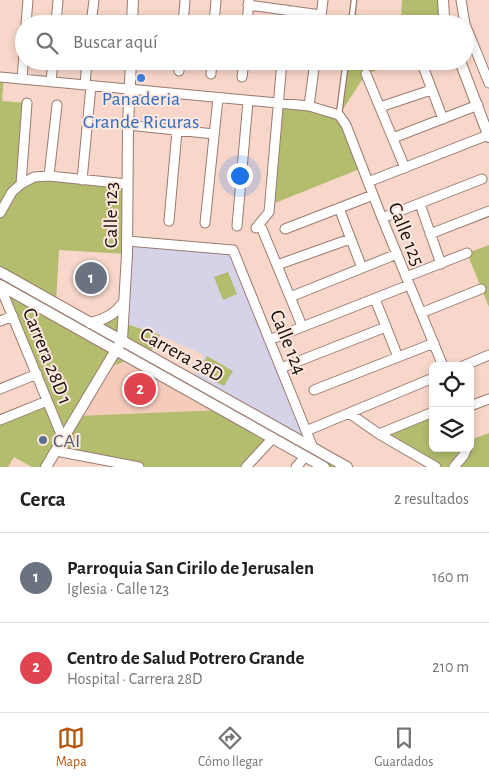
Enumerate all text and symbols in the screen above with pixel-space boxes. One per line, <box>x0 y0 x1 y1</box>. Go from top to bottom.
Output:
search box <box>15 15 474 70</box>
icon: search <box>33 29 61 57</box>
text: Buscar aquí <box>73 33 158 52</box>
marker: Panaderia Grande Ricuras <box>135 72 147 84</box>
place label: Panaderia Grande Ricuras <box>83 89 199 132</box>
your location <box>227 163 253 189</box>
street label: Calle 123 <box>101 182 121 248</box>
street label: Calle 125 <box>384 200 428 269</box>
pin: 1 <box>75 259 107 297</box>
street label: Carrera 28D 1 <box>19 305 75 407</box>
street label: Calle 124 <box>266 307 310 377</box>
street label: Carrera 28D <box>136 324 227 386</box>
map controls <box>429 362 474 452</box>
button: locate <box>429 362 474 407</box>
pin: 2 <box>124 370 156 408</box>
button: layers <box>429 407 474 452</box>
place label: CAI <box>53 431 80 451</box>
marker: CAI <box>37 434 49 446</box>
text: Cerca <box>20 489 66 510</box>
text: 2 resultados <box>394 491 469 507</box>
text: Parroquia San Cirilo de Jerusalen <box>67 559 314 578</box>
text: 1 <box>33 569 39 585</box>
text: 160 m <box>432 569 469 585</box>
text: Iglesia · Calle 123 <box>67 581 169 597</box>
text: Centro de Salud Potrero Grande <box>67 649 304 668</box>
text: 2 <box>32 659 40 675</box>
text: 210 m <box>432 659 469 675</box>
text: Hospital · Carrera 28D <box>67 671 202 687</box>
tab: Mapa <box>56 724 87 771</box>
tab: Cómo llegar <box>198 724 263 771</box>
tab: Guardados <box>374 724 433 771</box>

